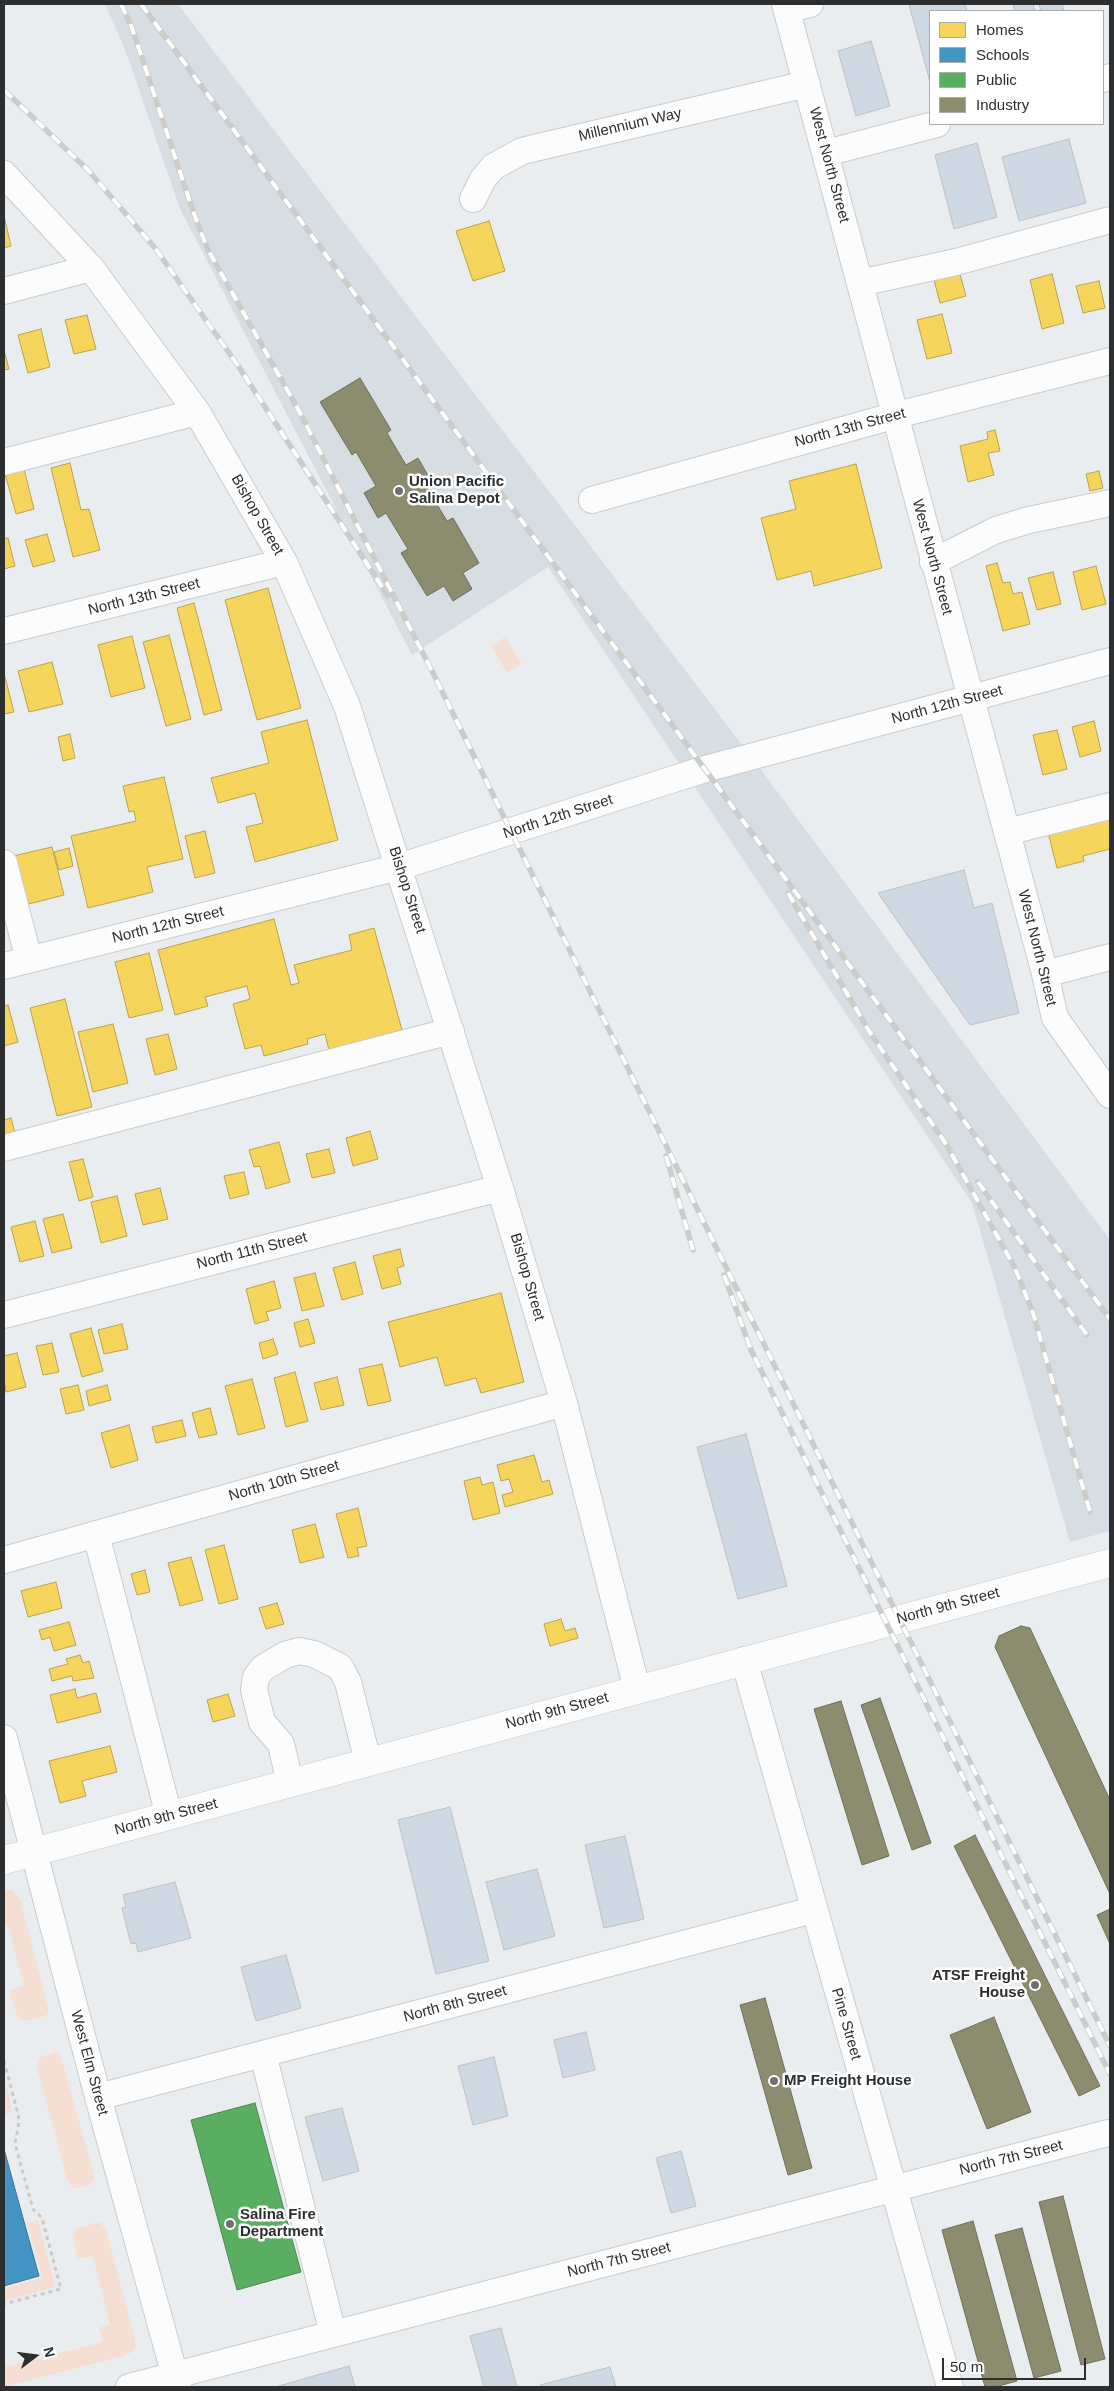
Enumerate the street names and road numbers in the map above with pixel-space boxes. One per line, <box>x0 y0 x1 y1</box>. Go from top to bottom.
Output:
street label: Millennium Way <box>577 104 683 146</box>
street label: West North Street <box>805 105 853 225</box>
street label: North 13th Street <box>793 405 907 451</box>
street label: Bishop Street <box>227 472 287 558</box>
street label: West North Street <box>908 497 956 617</box>
street label: North 13th Street <box>86 574 202 620</box>
street label: North 12th Street <box>890 682 1004 728</box>
street label: North 12th Street <box>501 791 615 843</box>
street label: Bishop Street <box>385 844 429 936</box>
street label: West North Street <box>1014 888 1060 1008</box>
street label: North 12th Street <box>110 902 226 948</box>
street label: North 11th Street <box>195 1229 309 1273</box>
street label: Bishop Street <box>506 1231 548 1323</box>
street label: North 10th Street <box>227 1457 341 1505</box>
street label: North 9th Street <box>895 1584 1001 1628</box>
street label: North 9th Street <box>504 1689 610 1733</box>
street label: North 9th Street <box>113 1795 219 1839</box>
street label: North 8th Street <box>402 1982 508 2026</box>
street label: Pine Street <box>827 1986 865 2062</box>
street label: West Elm Street <box>66 2008 112 2118</box>
street label: North 7th Street <box>957 2136 1065 2180</box>
street label: North 7th Street <box>565 2238 673 2282</box>

